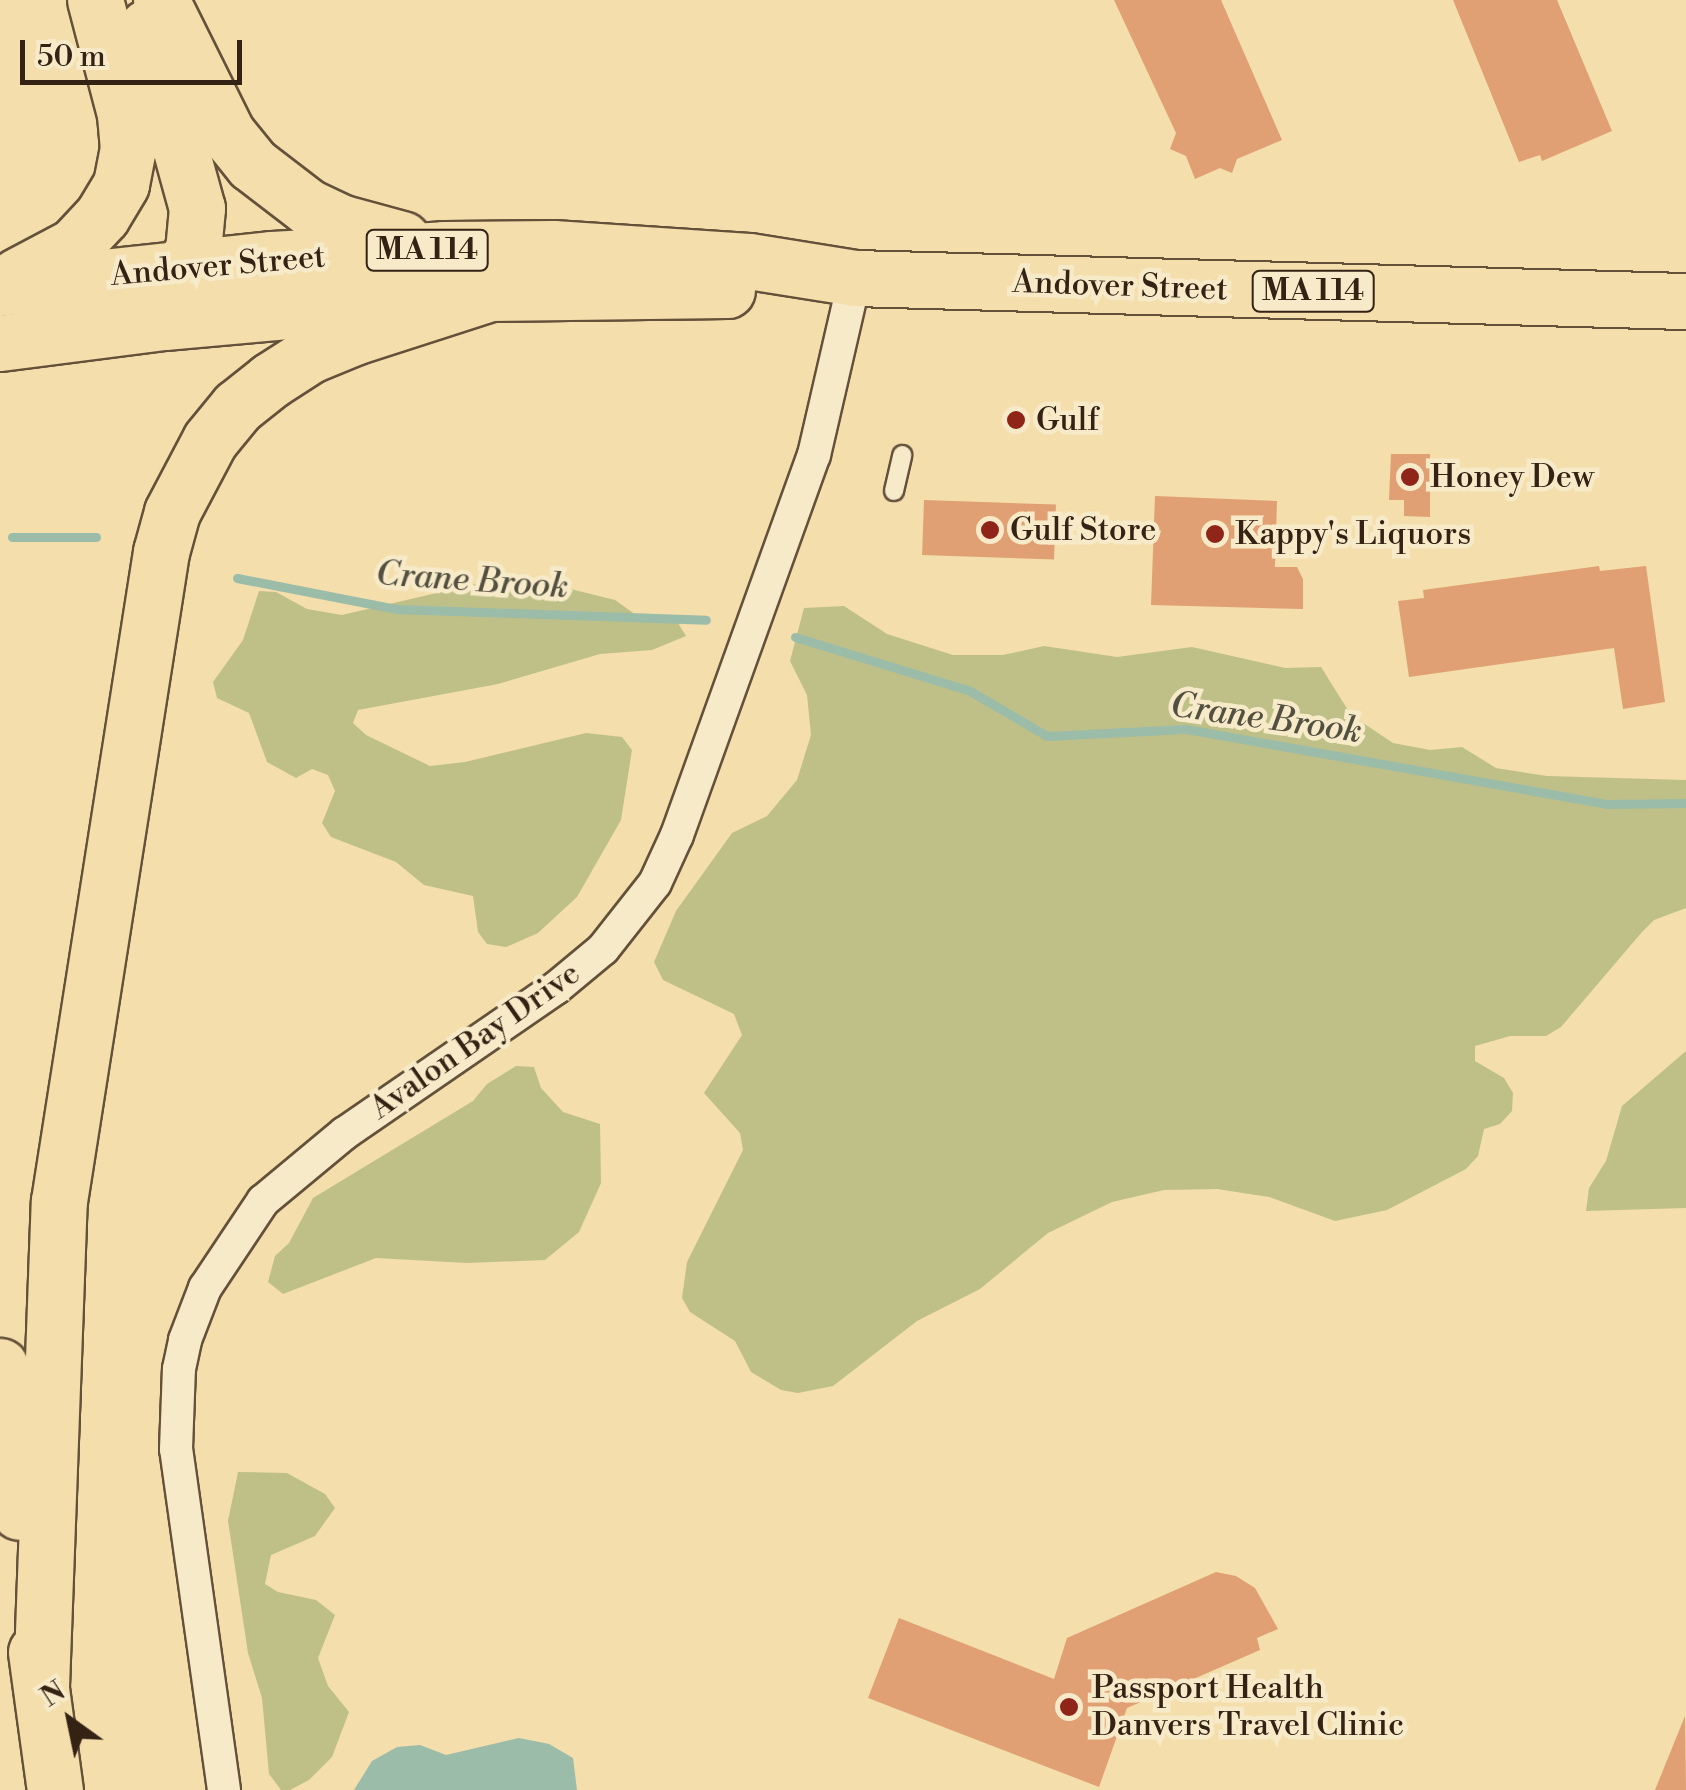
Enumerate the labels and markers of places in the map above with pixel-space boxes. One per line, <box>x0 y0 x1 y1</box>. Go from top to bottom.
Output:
place label: Gulf <box>1036 401 1099 439</box>
marker: Gulf <box>1005 409 1027 431</box>
place label: Honey Dew <box>1430 458 1594 496</box>
marker: Honey Dew <box>1399 466 1421 488</box>
place label: Gulf Store <box>1010 511 1156 549</box>
place label: Kappy's Liquors <box>1235 515 1471 553</box>
marker: Gulf Store <box>979 519 1001 541</box>
marker: Kappy's Liquors <box>1204 523 1226 545</box>
place label: Passport Health Danvers Travel Clinic <box>1092 1670 1404 1745</box>
marker: Passport Health Danvers Travel Clinic <box>1056 1694 1082 1720</box>

